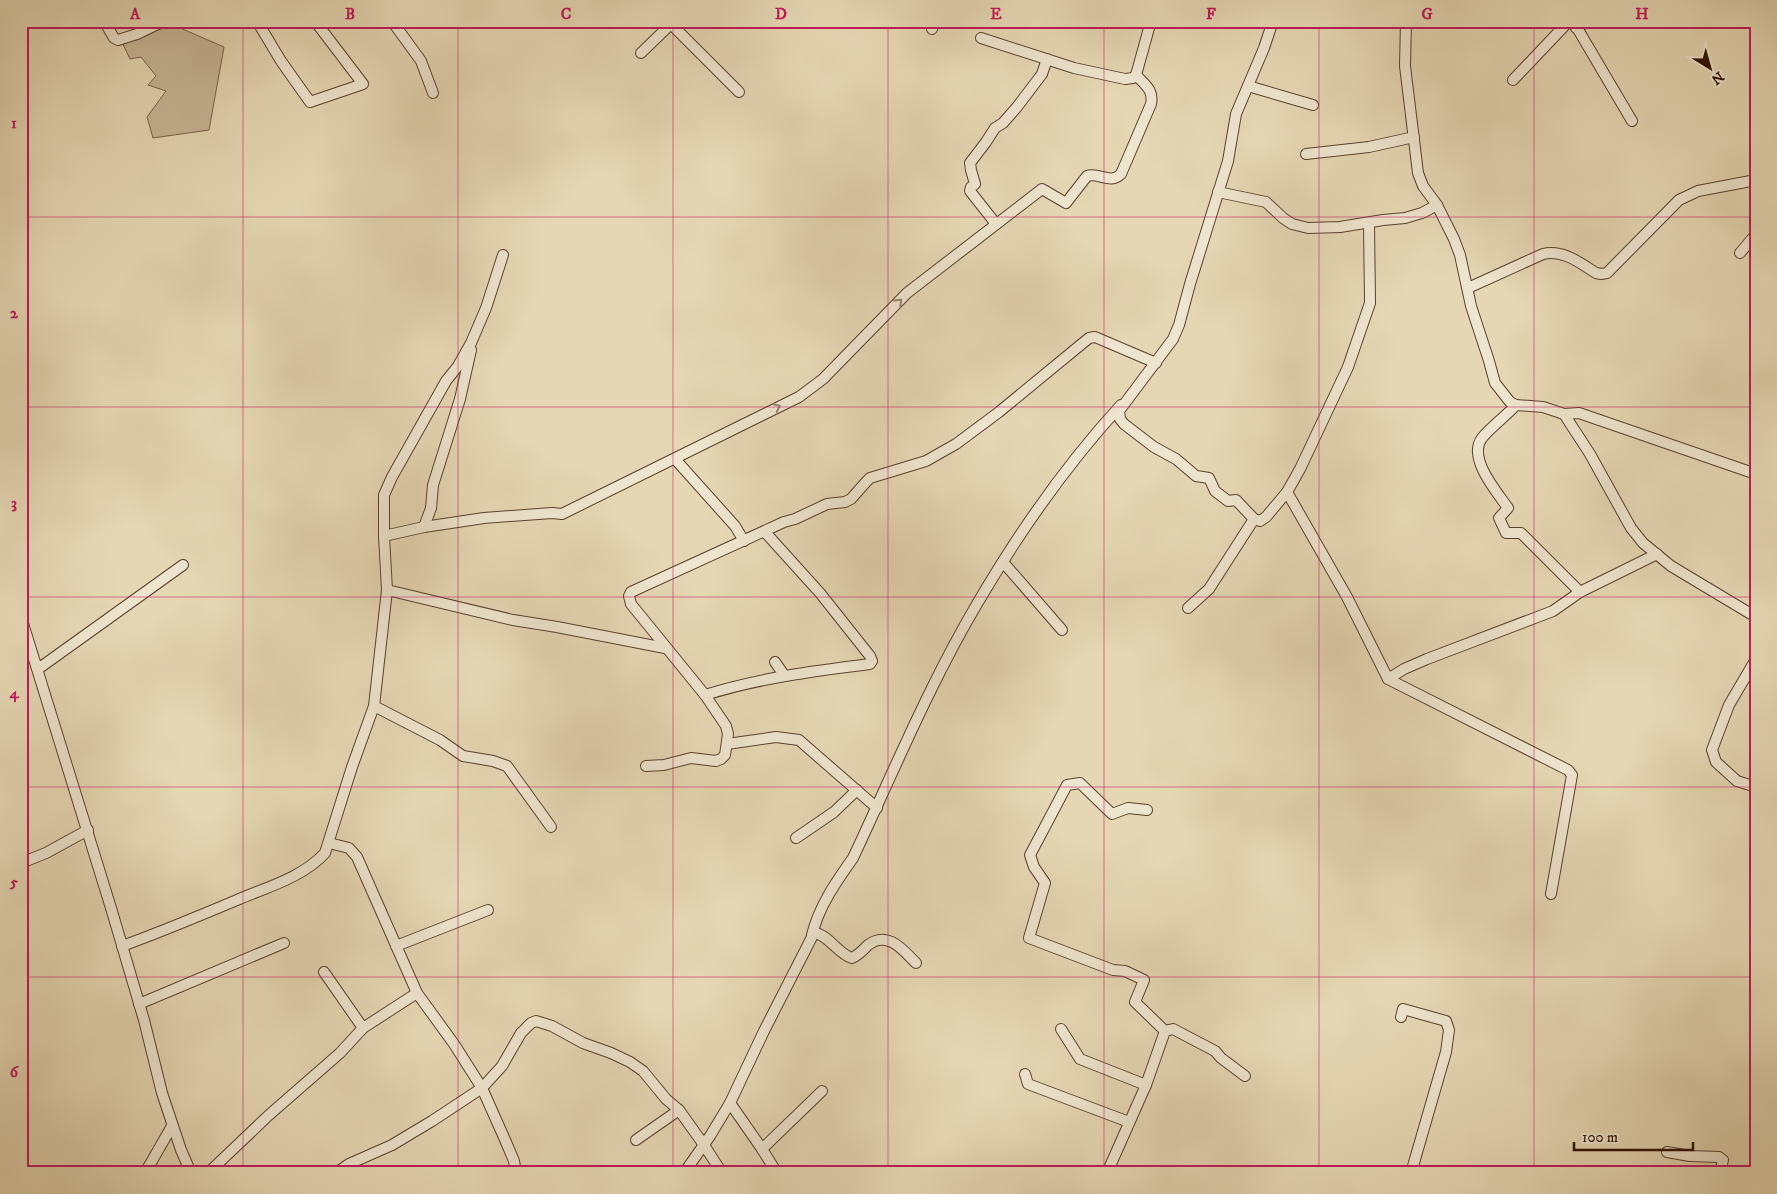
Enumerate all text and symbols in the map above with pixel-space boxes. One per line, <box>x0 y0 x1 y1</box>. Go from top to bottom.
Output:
text: A <box>129 4 141 24</box>
text: B <box>345 4 355 24</box>
text: C <box>561 4 571 24</box>
text: D <box>775 4 787 24</box>
text: E <box>990 4 1002 24</box>
text: F <box>1206 4 1216 24</box>
text: G <box>1421 4 1433 24</box>
text: H <box>1635 4 1649 24</box>
north arrow <box>1684 42 1734 92</box>
text: N <box>1707 67 1727 89</box>
text: 1 <box>11 113 17 133</box>
one-way arrow <box>893 299 902 308</box>
text: 2 <box>10 303 19 323</box>
one-way arrow <box>772 403 781 413</box>
text: 3 <box>11 493 17 513</box>
text: 4 <box>8 683 19 703</box>
text: 5 <box>9 872 18 892</box>
text: 6 <box>10 1062 20 1082</box>
scale bar <box>1574 1119 1693 1151</box>
text: 100 m <box>1582 1128 1618 1147</box>

